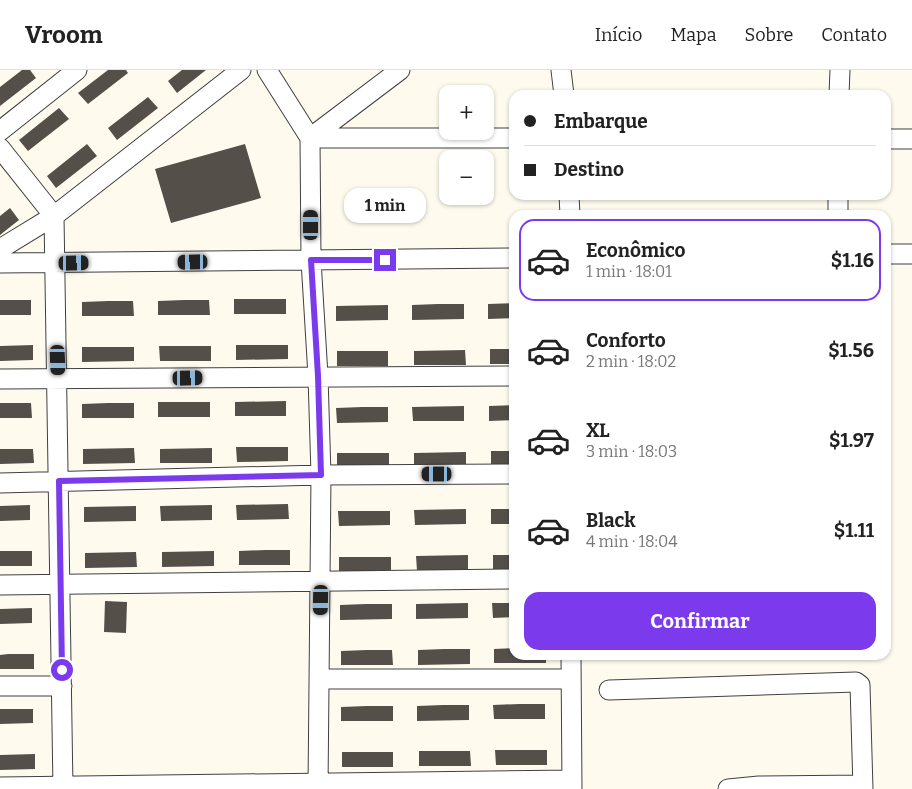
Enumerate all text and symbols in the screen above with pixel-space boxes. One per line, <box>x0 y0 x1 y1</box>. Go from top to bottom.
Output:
text: Vroom <box>25 21 103 49</box>
text: Início <box>595 24 642 46</box>
text: Mapa <box>670 24 717 46</box>
text: Sobre <box>745 24 793 46</box>
text: Contato <box>821 24 887 46</box>
map controls <box>439 85 494 205</box>
button: + <box>439 85 494 140</box>
text: Embarque <box>554 110 648 133</box>
button: − <box>439 150 494 205</box>
text: Destino <box>554 158 624 181</box>
callout: 1 min <box>344 188 426 222</box>
text: 1 min <box>365 196 405 215</box>
car <box>303 210 318 240</box>
icon: car <box>526 238 571 283</box>
text: Econômico <box>586 239 686 262</box>
route end <box>374 249 396 271</box>
text: $1.16 <box>831 249 874 272</box>
car <box>177 254 208 270</box>
car <box>58 255 89 271</box>
text: 1 min · 18:01 <box>586 262 672 281</box>
icon: car <box>526 328 571 373</box>
text: Conforto <box>586 329 666 352</box>
text: $1.56 <box>828 339 874 362</box>
car <box>49 345 66 375</box>
text: 2 min · 18:02 <box>586 352 676 371</box>
car <box>172 370 203 386</box>
icon: car <box>526 418 571 463</box>
text: XL <box>586 419 610 442</box>
text: $1.97 <box>829 429 874 452</box>
text: 3 min · 18:03 <box>586 442 677 461</box>
car <box>422 467 452 482</box>
icon: car <box>526 508 571 553</box>
text: Black <box>586 509 636 532</box>
text: $1.11 <box>834 519 874 542</box>
text: 4 min · 18:04 <box>586 532 678 551</box>
car <box>313 585 328 615</box>
button: Confirmar <box>524 592 876 650</box>
route start <box>51 659 73 681</box>

